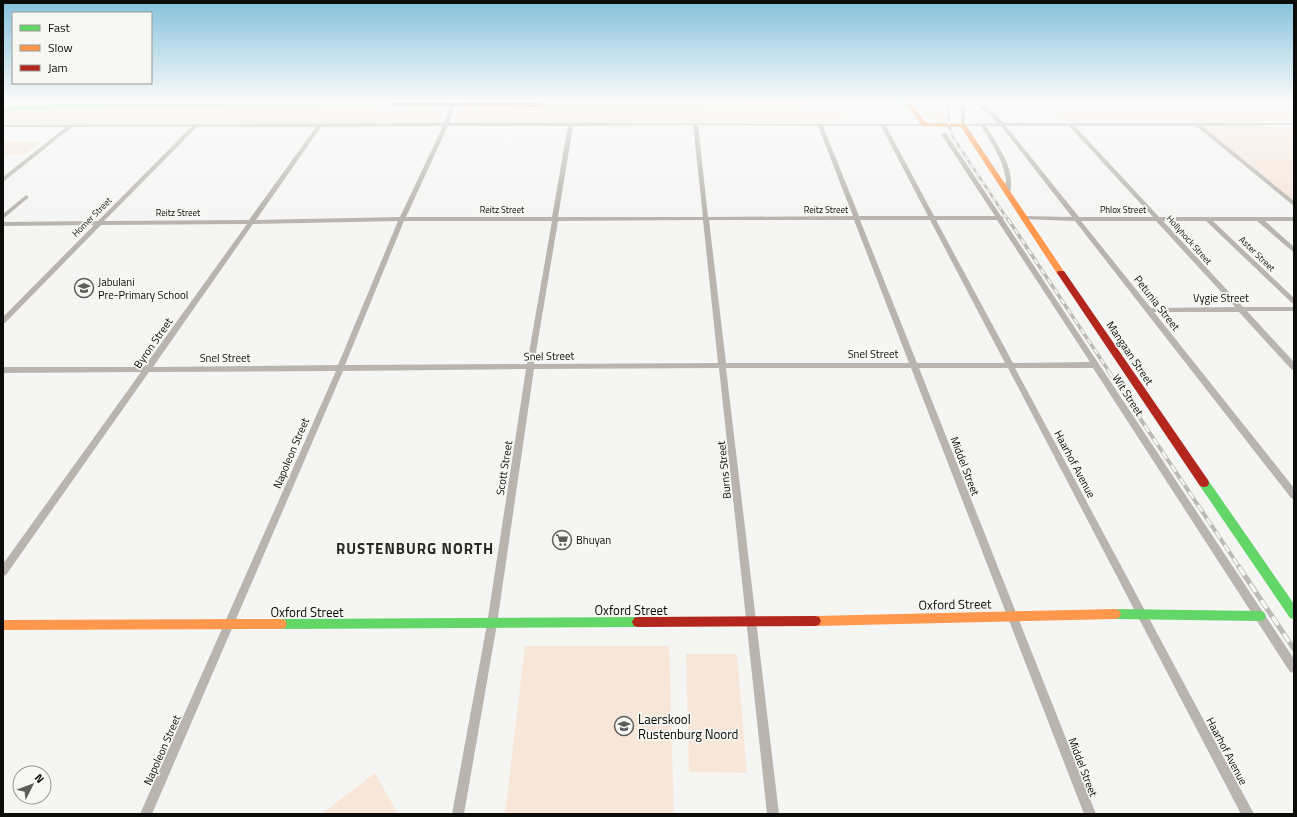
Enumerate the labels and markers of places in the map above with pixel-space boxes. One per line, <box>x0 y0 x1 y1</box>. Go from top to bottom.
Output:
place label: Jabulani Pre-Primary School <box>98 274 188 303</box>
school or university icon: Jabulani Pre-Primary School <box>73 277 95 299</box>
supermarket icon: Bhuyan <box>551 529 573 551</box>
place label: Bhuyan <box>576 532 611 548</box>
place label: Laerskool Rustenburg Noord <box>638 709 738 744</box>
school or university icon: Laerskool Rustenburg Noord <box>613 715 635 737</box>

